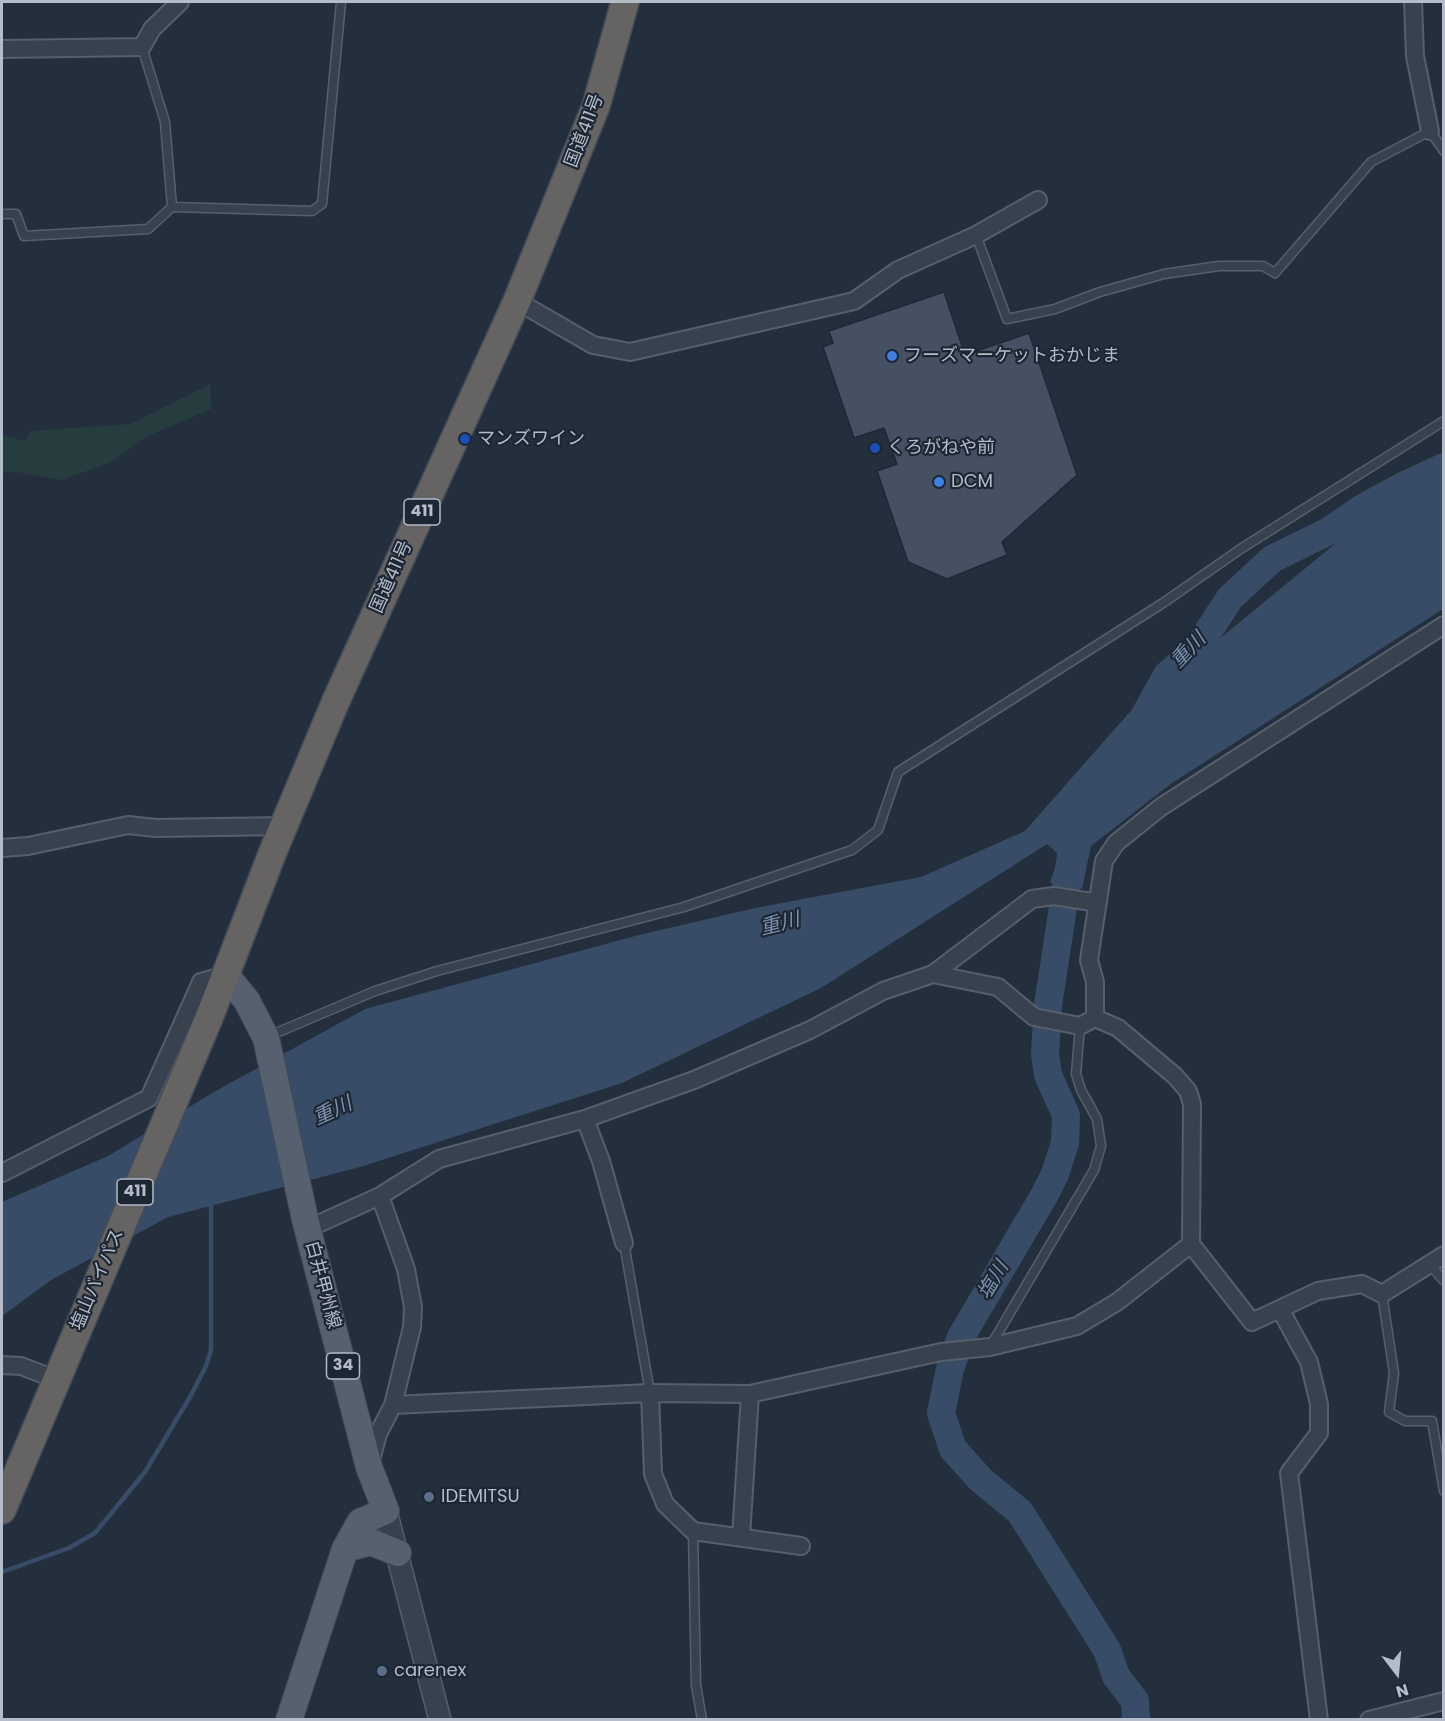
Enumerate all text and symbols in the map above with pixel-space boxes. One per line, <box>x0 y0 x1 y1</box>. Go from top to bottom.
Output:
street label: 国道411号 <box>561 91 609 171</box>
place label: フーズマーケットおかじま <box>904 345 1120 367</box>
marker: フーズマーケットおかじま <box>885 349 899 363</box>
place label: マンズワイン <box>477 428 585 450</box>
marker: マンズワイン <box>458 432 472 446</box>
place label: くろがねや前 <box>887 437 995 459</box>
marker: くろがねや前 <box>868 441 882 455</box>
place label: DCM <box>951 471 993 493</box>
marker: DCM <box>932 475 946 489</box>
road number: 411 <box>404 499 440 525</box>
street label: 国道411号 <box>367 538 417 616</box>
water label: 重川 <box>1167 628 1211 674</box>
water label: 重川 <box>758 909 802 941</box>
water label: 重川 <box>310 1093 356 1131</box>
road number: 411 <box>117 1179 153 1205</box>
street label: 塩山バイパス <box>67 1226 129 1334</box>
street label: 白井甲州線 <box>300 1239 344 1331</box>
water label: 塩川 <box>973 1258 1015 1304</box>
road number: 34 <box>326 1353 360 1379</box>
place label: IDEMITSU <box>441 1486 520 1508</box>
marker: IDEMITSU <box>422 1490 436 1504</box>
north arrow <box>1367 1643 1427 1703</box>
place label: carenex <box>394 1660 466 1682</box>
marker: carenex <box>375 1664 389 1678</box>
text: N <box>1393 1678 1411 1703</box>

